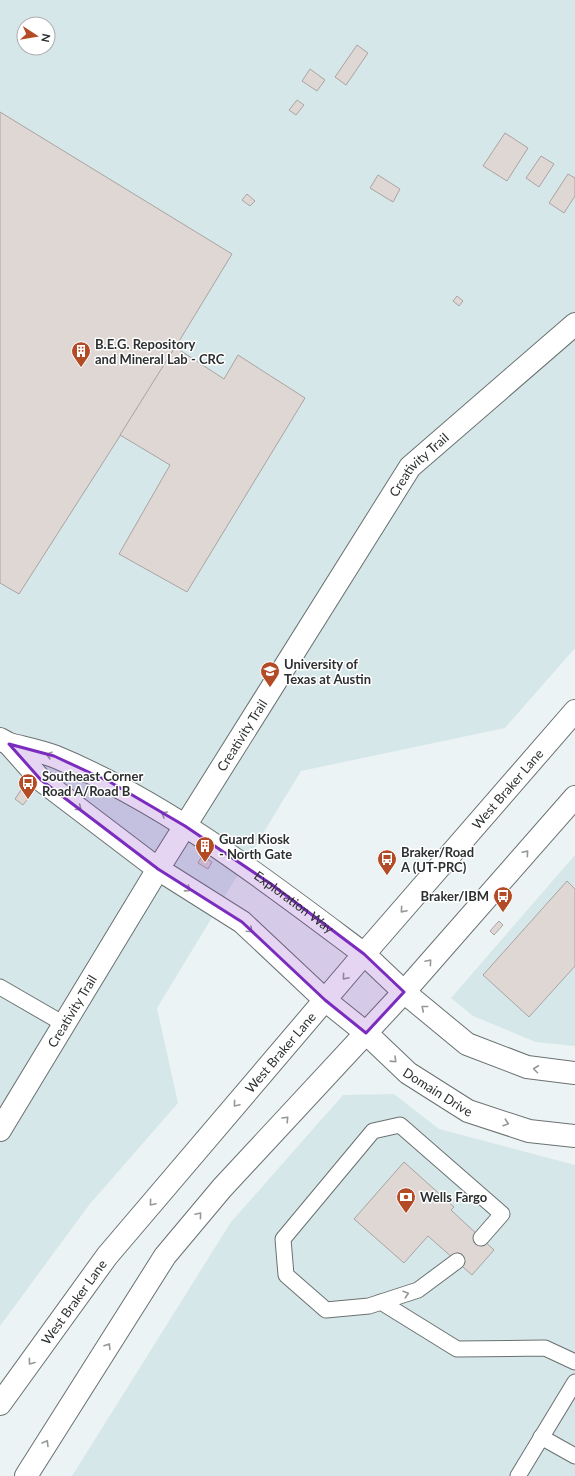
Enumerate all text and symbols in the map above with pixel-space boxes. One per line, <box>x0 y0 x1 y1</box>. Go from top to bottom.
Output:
north arrow <box>16 16 56 56</box>
text: N <box>39 33 54 44</box>
place label: B.E.G. Repository and Mineral Lab - CRC <box>95 336 225 367</box>
building icon: B.E.G. Repository and Mineral Lab - CRC <box>70 340 92 368</box>
street label: Creativity Trail <box>385 429 452 500</box>
place label: University of Texas at Austin <box>284 656 371 687</box>
school or university icon: University of Texas at Austin <box>259 660 281 688</box>
street label: Creativity Trail <box>213 696 270 774</box>
street label: West Braker Lane <box>468 745 547 832</box>
one-way arrow <box>46 751 53 760</box>
place label: Southeast Corner Road A/Road B <box>42 768 143 799</box>
bus stop icon: Southeast Corner Road A/Road B <box>17 772 39 800</box>
one-way arrow <box>74 803 81 810</box>
one-way arrow <box>161 811 168 818</box>
place label: Guard Kiosk - North Gate <box>219 831 292 862</box>
building icon: Guard Kiosk - North Gate <box>194 835 216 863</box>
place label: Braker/Road A (UT-PRC) <box>400 844 474 875</box>
bus stop icon: Braker/Road A (UT-PRC) <box>376 848 398 876</box>
one-way arrow <box>521 850 529 858</box>
street label: Exploration Way <box>251 867 337 937</box>
one-way arrow <box>184 884 191 891</box>
bus stop icon: Braker/IBM <box>492 885 514 913</box>
place label: Braker/IBM <box>421 888 489 904</box>
one-way arrow <box>400 905 407 912</box>
one-way arrow <box>245 925 253 933</box>
one-way arrow <box>424 960 431 967</box>
street label: Creativity Trail <box>44 972 100 1050</box>
one-way arrow <box>342 972 349 980</box>
one-way arrow <box>421 1006 428 1013</box>
street label: West Braker Lane <box>242 1009 319 1096</box>
one-way arrow <box>389 1055 397 1063</box>
street label: Domain Drive <box>400 1064 474 1120</box>
one-way arrow <box>533 1064 539 1073</box>
one-way arrow <box>234 1100 241 1107</box>
one-way arrow <box>281 1116 289 1124</box>
one-way arrow <box>502 1119 509 1127</box>
bank icon: Wells Fargo <box>395 1186 417 1214</box>
place label: Wells Fargo <box>420 1189 488 1205</box>
one-way arrow <box>150 1199 157 1206</box>
one-way arrow <box>194 1212 201 1220</box>
street label: West Braker Lane <box>38 1256 110 1347</box>
one-way arrow <box>403 1290 410 1299</box>
one-way arrow <box>103 1343 111 1350</box>
one-way arrow <box>28 1358 36 1365</box>
one-way arrow <box>41 1440 48 1447</box>

